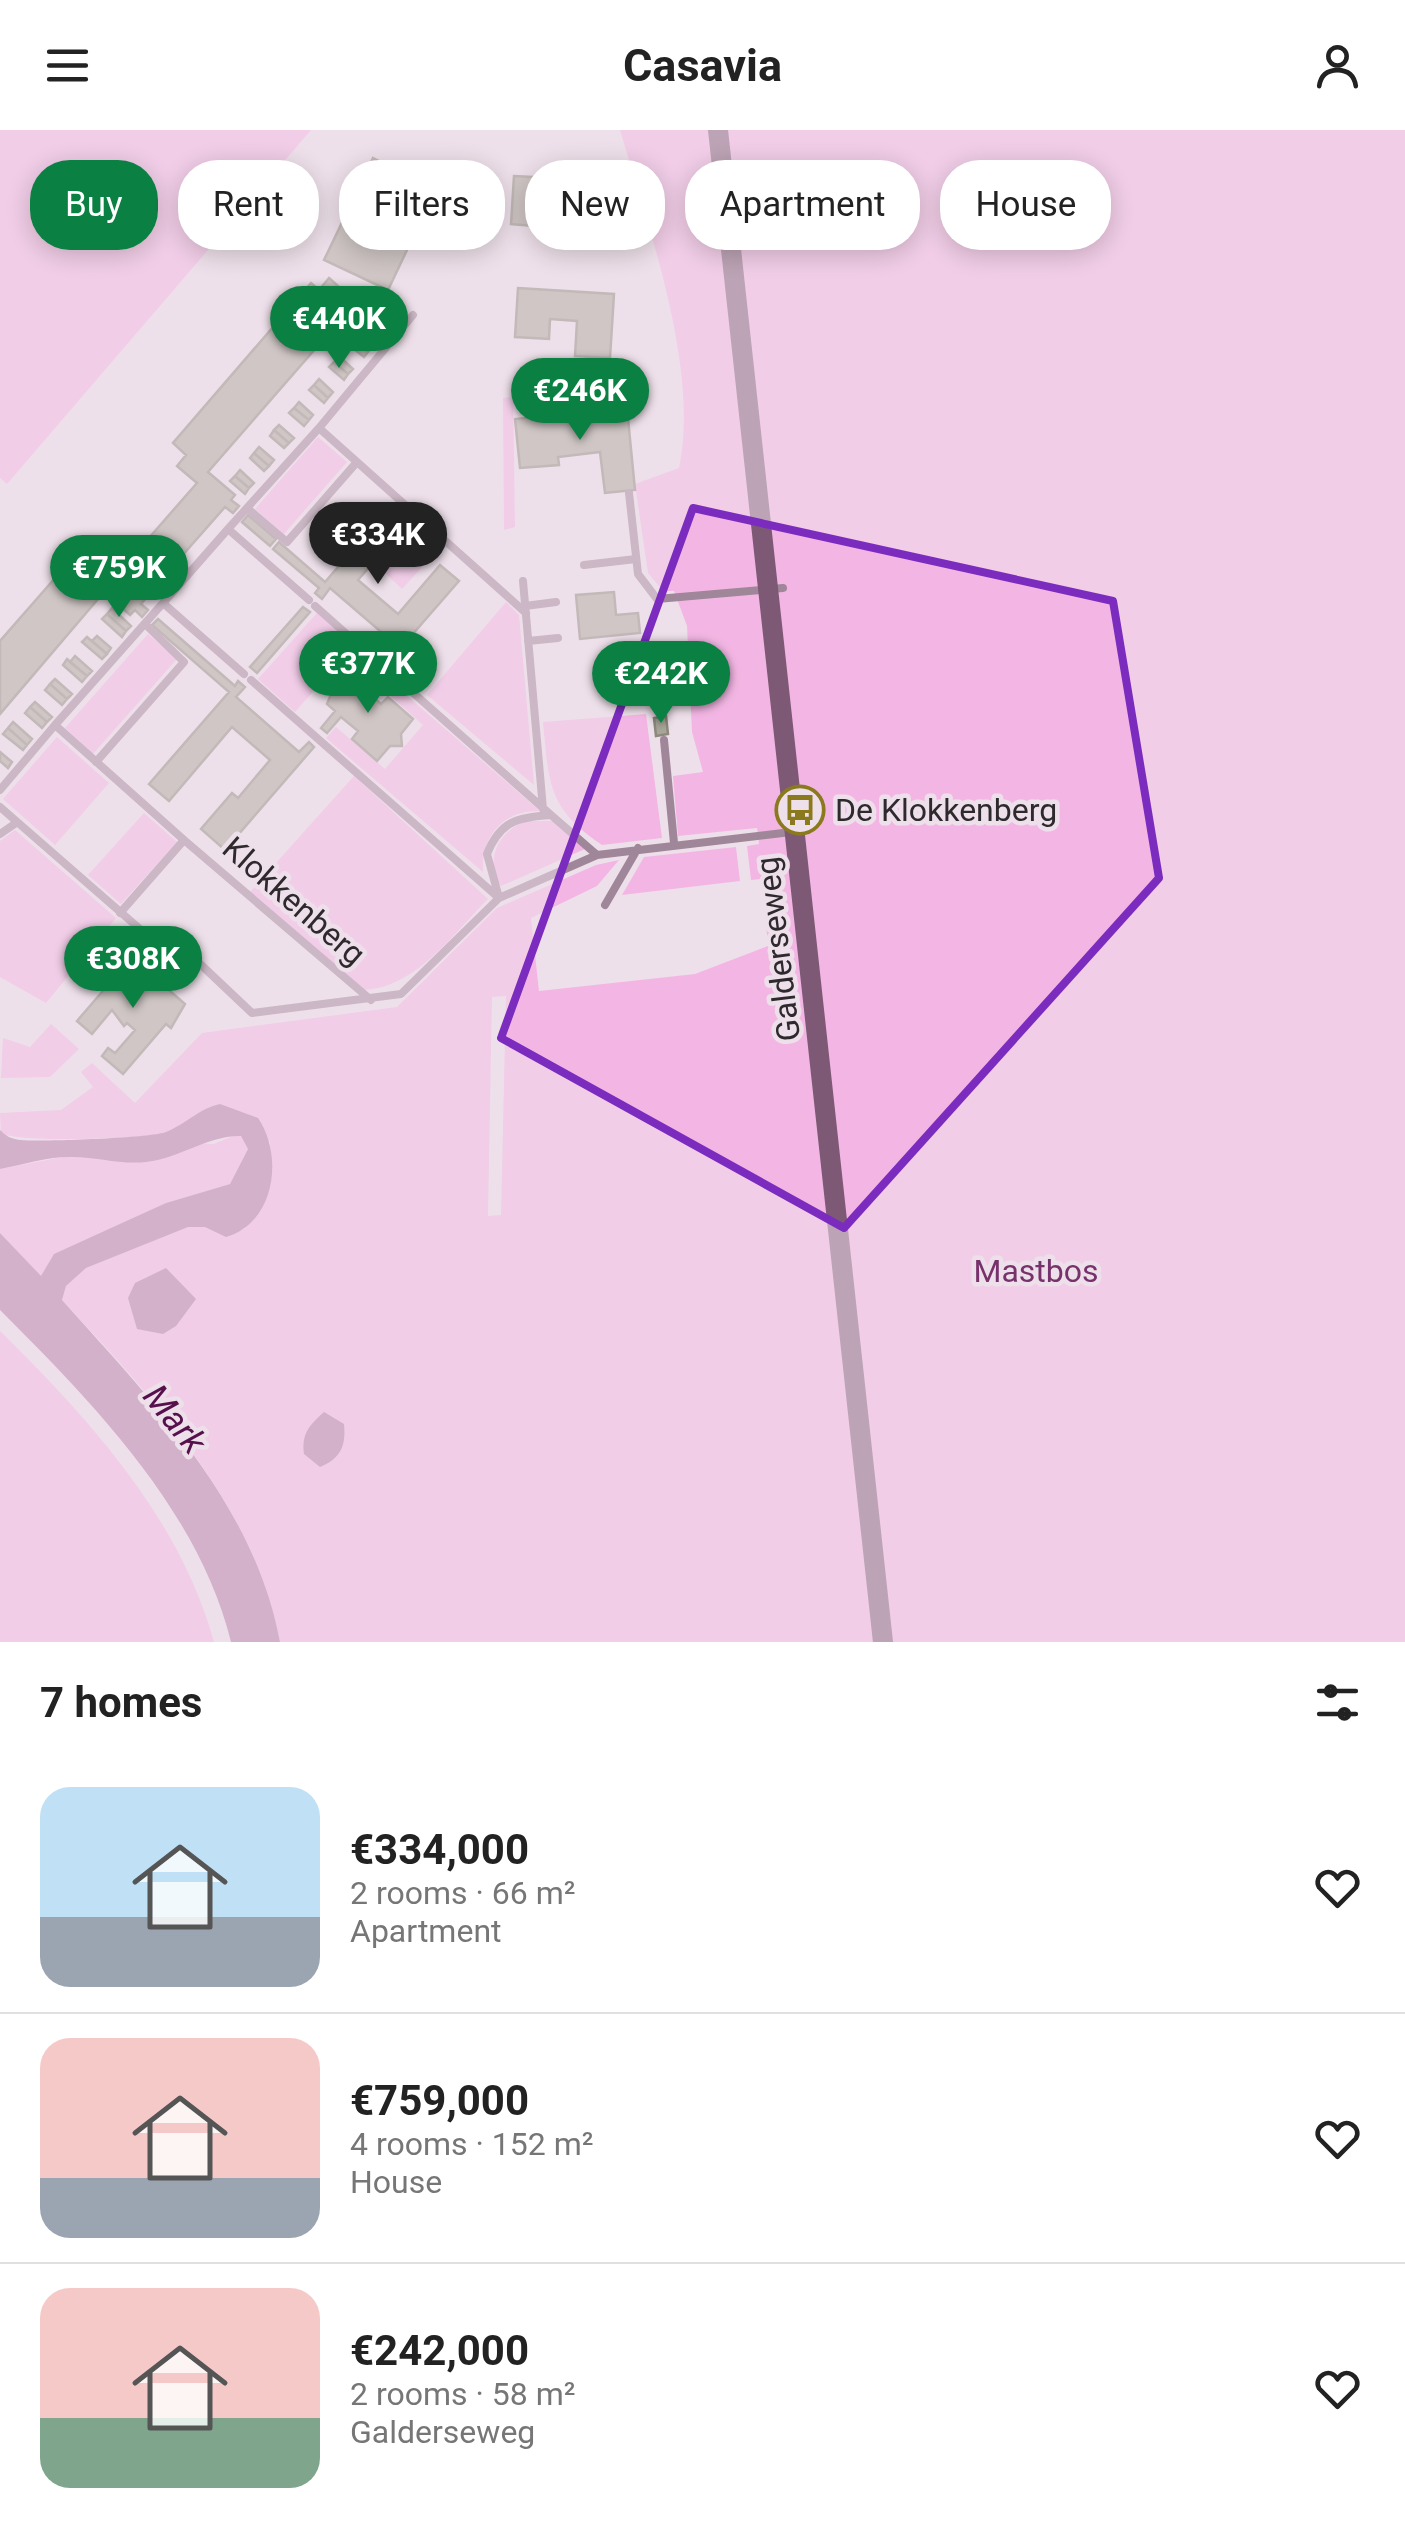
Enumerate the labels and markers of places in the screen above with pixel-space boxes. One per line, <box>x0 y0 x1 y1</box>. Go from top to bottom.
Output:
pin: €440K <box>269 286 409 371</box>
pin: €246K <box>510 358 650 443</box>
pin: €334K <box>308 502 448 587</box>
pin: €759K <box>49 535 189 620</box>
pin: €377K <box>298 631 438 716</box>
pin: €242K <box>591 641 731 726</box>
bus stop icon: De Klokkenberg <box>774 784 826 836</box>
place label: De Klokkenberg <box>835 791 1057 829</box>
pin: €308K <box>63 926 203 1011</box>

